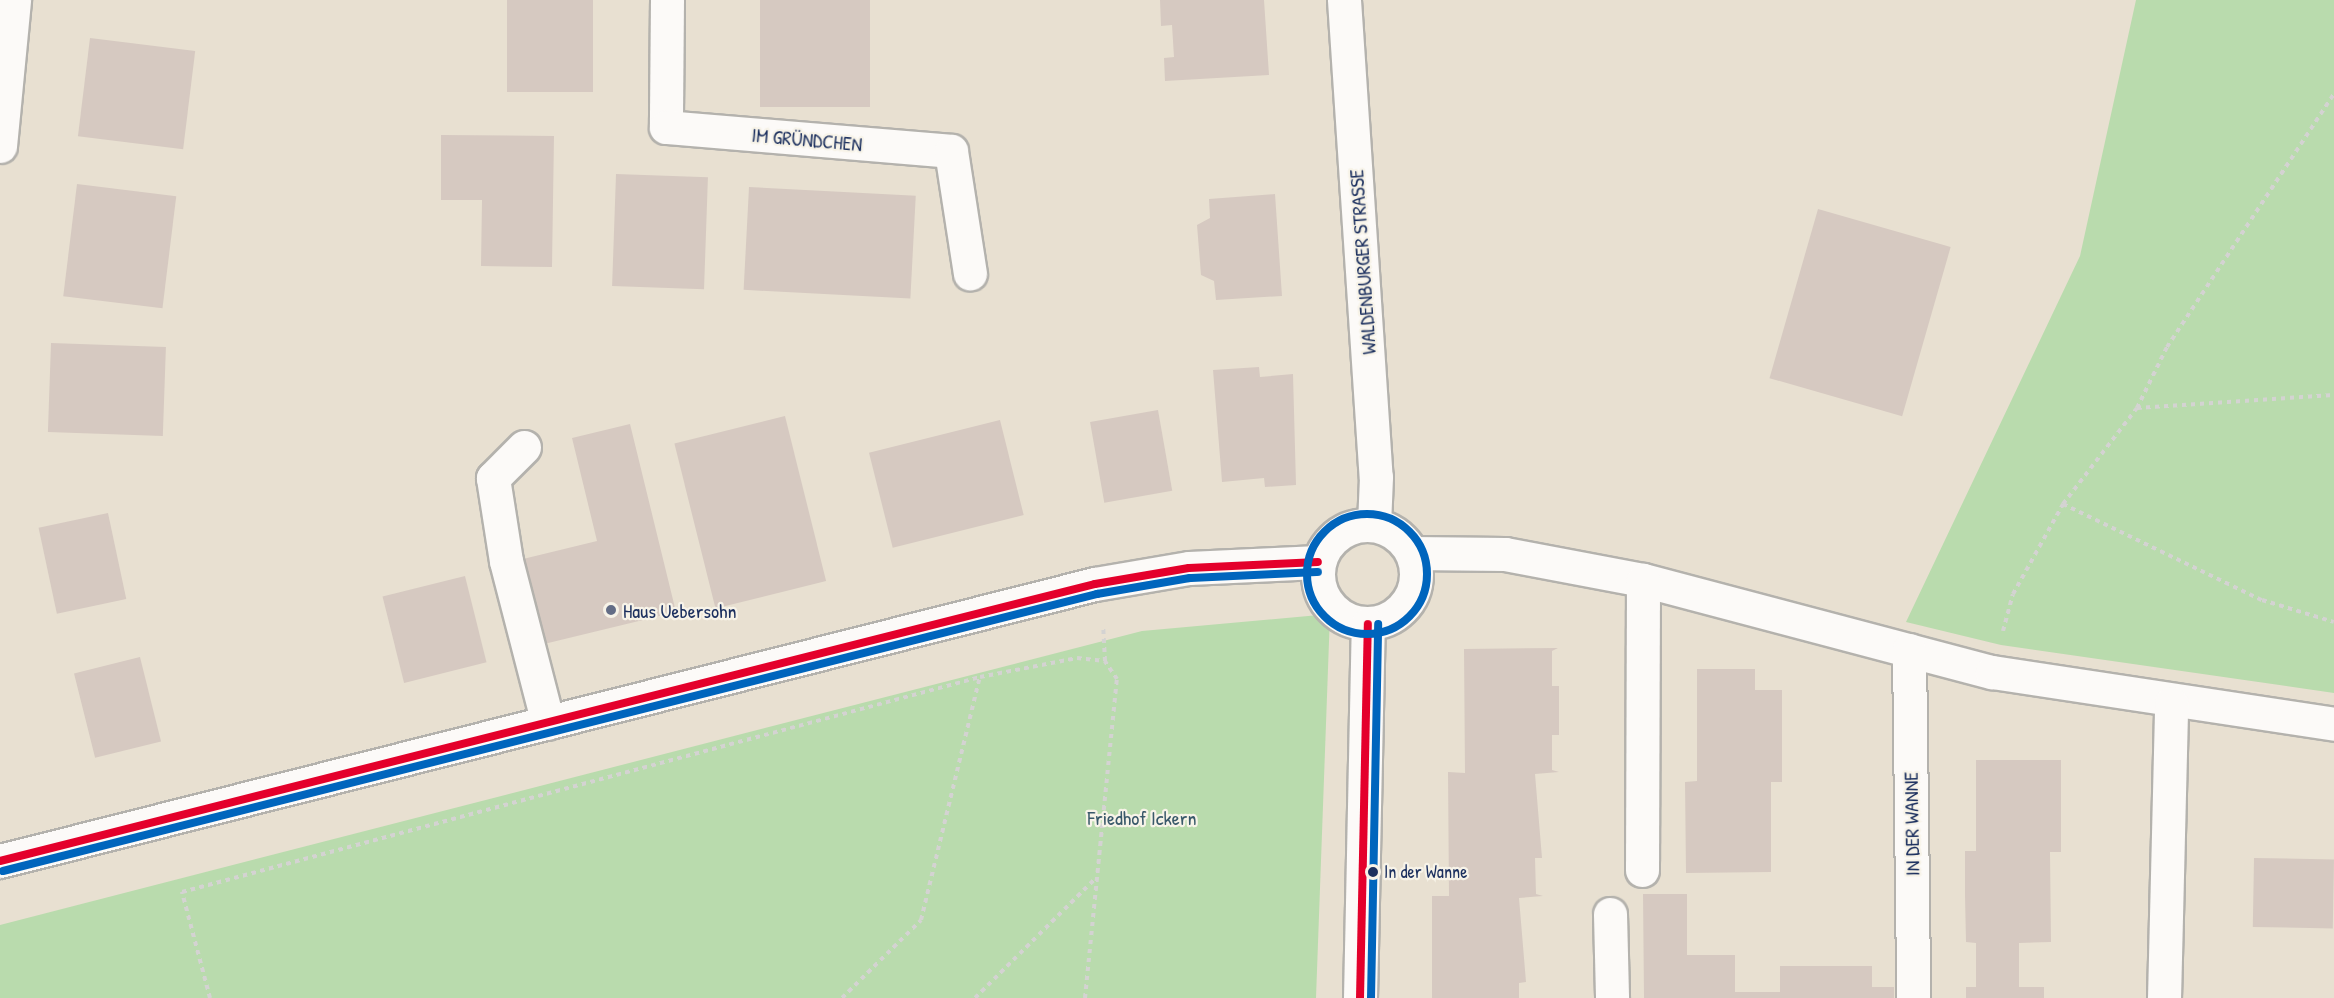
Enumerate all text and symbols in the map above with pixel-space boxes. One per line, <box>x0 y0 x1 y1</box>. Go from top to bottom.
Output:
street label: IM GRÜNDCHEN <box>751 122 863 156</box>
street label: WALDENBURGER STRASSE <box>1344 169 1380 355</box>
place label: Haus Uebersohn <box>623 598 737 622</box>
marker: Haus Uebersohn <box>604 603 618 617</box>
street label: IN DER WANNE <box>1898 772 1924 876</box>
park label: Friedhof Ickern <box>1087 805 1197 829</box>
place label: In der Wanne <box>1384 861 1467 883</box>
marker: In der Wanne <box>1367 866 1379 878</box>

